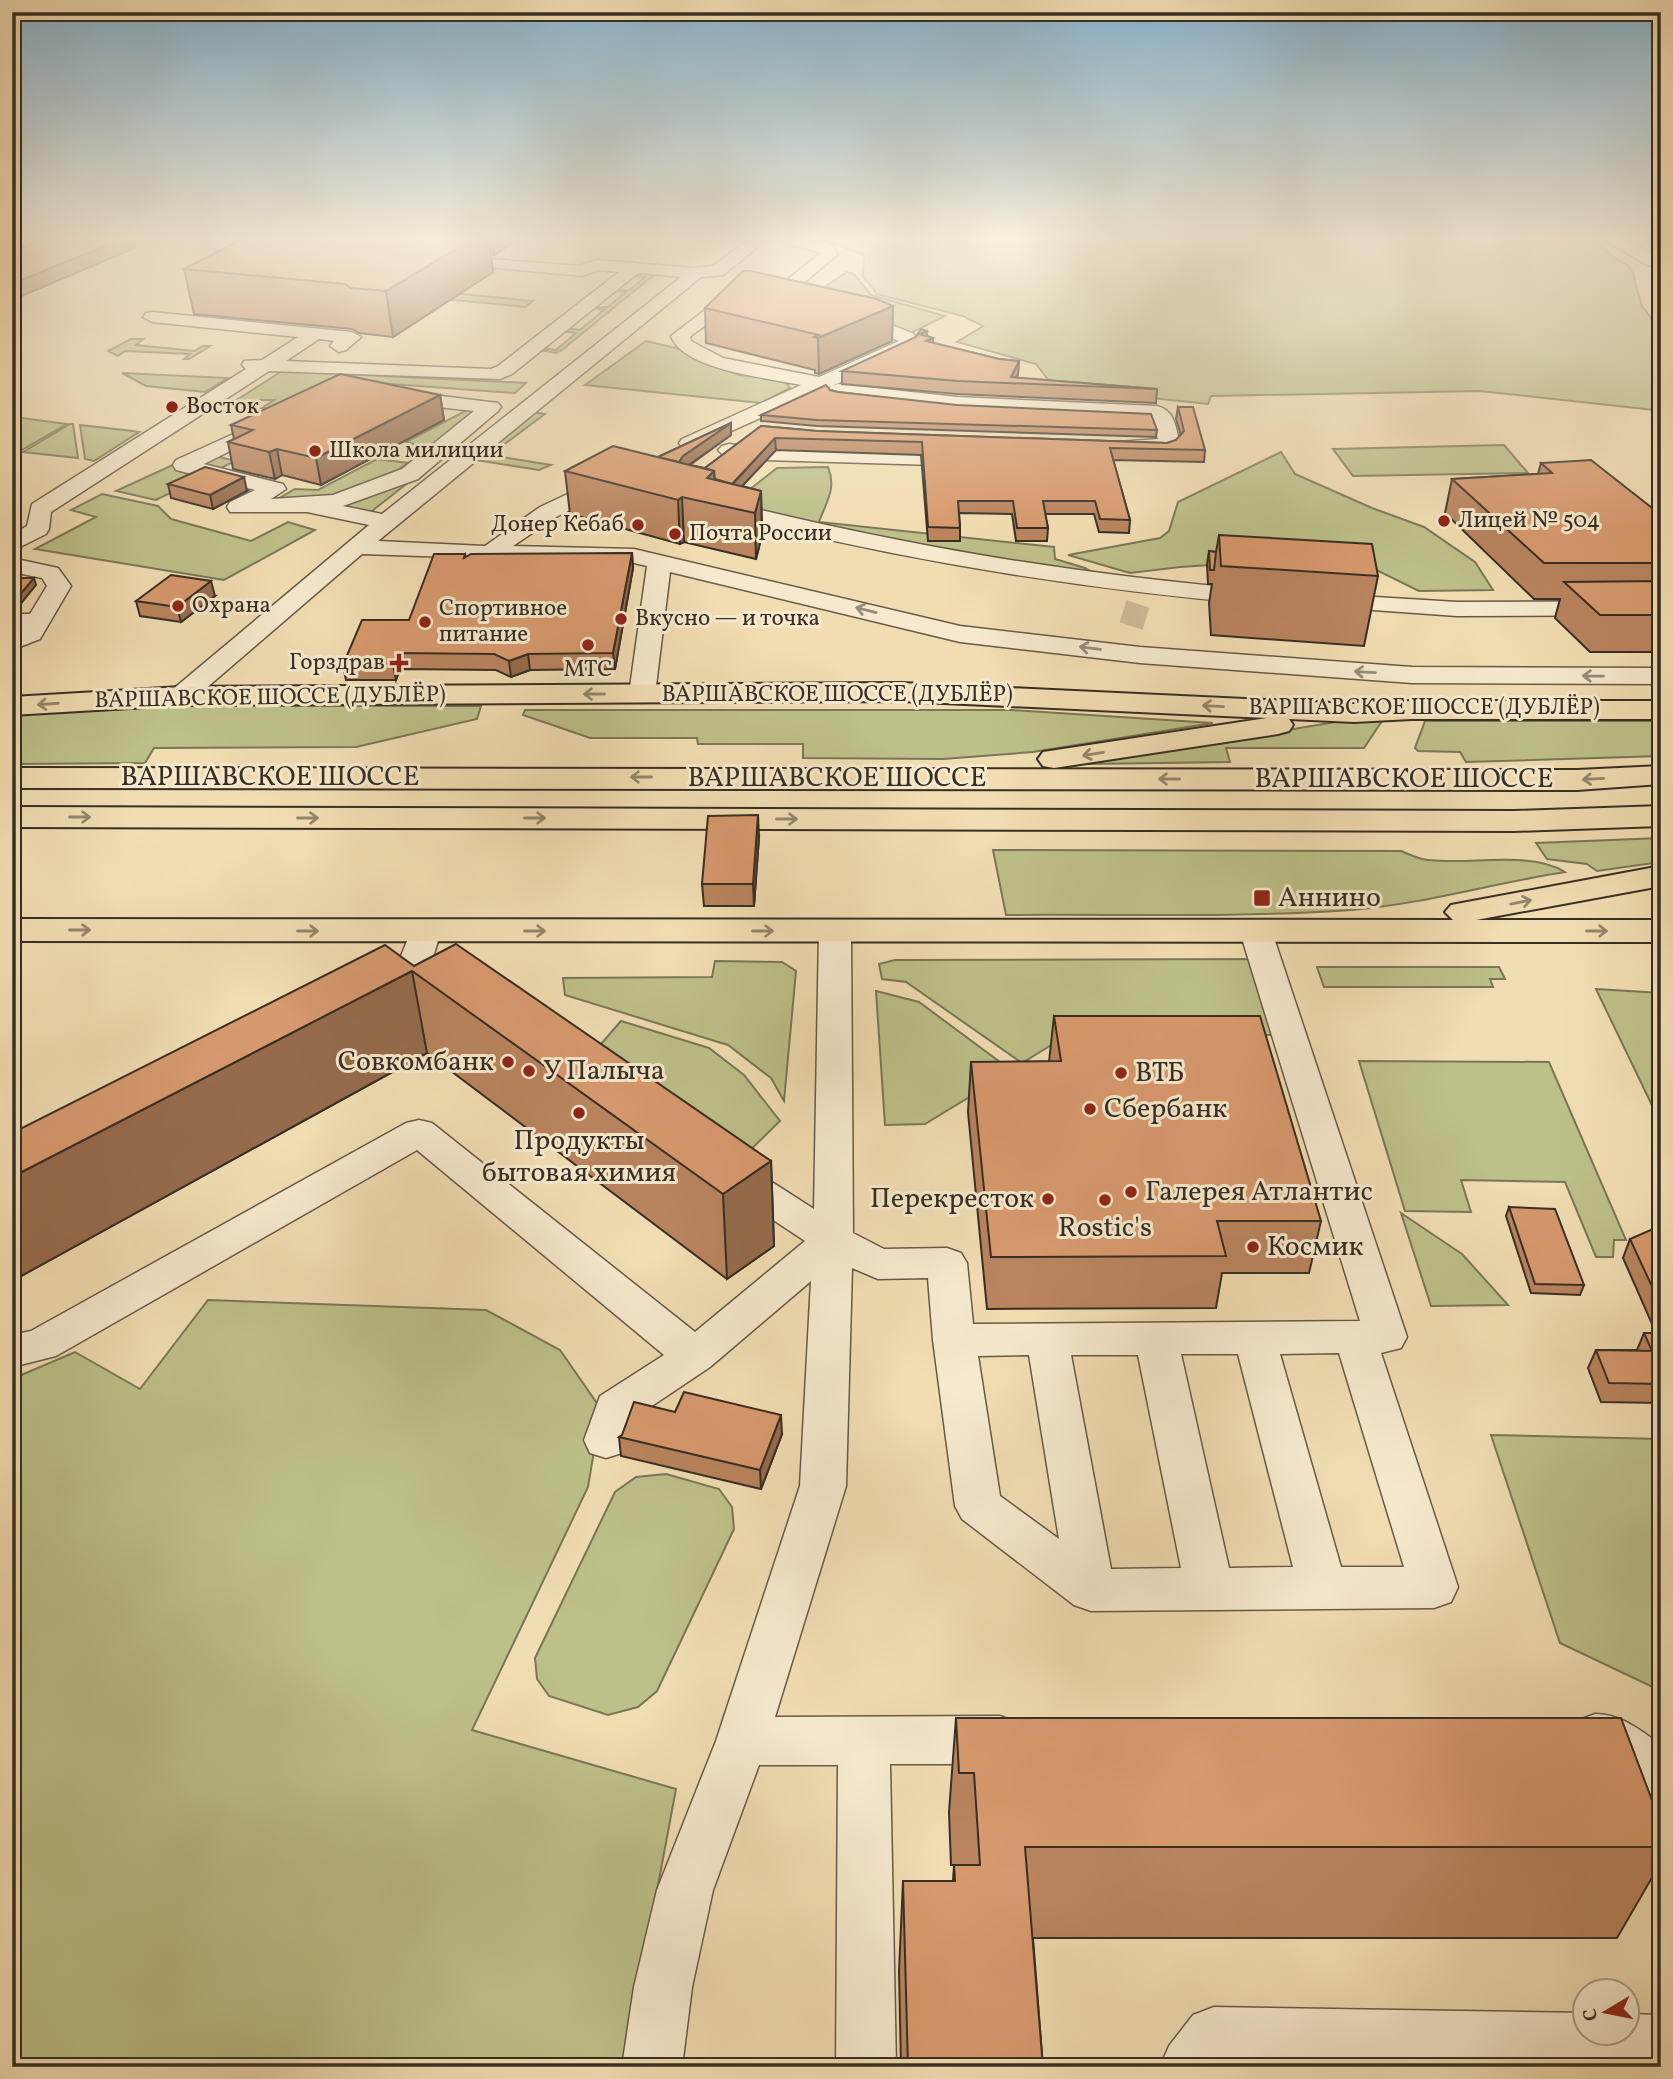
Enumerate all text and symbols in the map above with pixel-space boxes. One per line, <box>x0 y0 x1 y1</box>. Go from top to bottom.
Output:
place label: Восток <box>186 391 259 423</box>
marker: Восток <box>164 399 180 415</box>
place label: Школа милиции <box>329 435 504 467</box>
marker: Школа милиции <box>307 443 323 459</box>
place label: Лицей № 504 <box>1458 505 1600 537</box>
place label: Донер Кебаб <box>491 509 624 541</box>
marker: Лицей № 504 <box>1436 513 1452 529</box>
marker: Донер Кебаб <box>630 517 646 533</box>
place label: Почта России <box>689 518 832 550</box>
marker: Почта России <box>667 526 683 542</box>
place label: Охрана <box>192 590 271 622</box>
place label: Спортивное питание <box>439 593 567 651</box>
marker: Охрана <box>170 598 186 614</box>
place label: Вкусно — и точка <box>635 603 820 635</box>
one-way arrow <box>855 603 878 616</box>
marker: Вкусно — и точка <box>613 611 629 627</box>
marker: Спортивное питание <box>417 614 433 630</box>
marker: МТС <box>580 637 596 653</box>
one-way arrow <box>1079 642 1102 655</box>
place label: Горздрав <box>289 647 385 679</box>
place label: МТС <box>564 654 612 686</box>
marker: Горздрав <box>391 655 407 671</box>
one-way arrow <box>1354 665 1377 678</box>
one-way arrow <box>1581 669 1604 683</box>
street label: ВАРШАВСКОЕ ШОССЕ (ДУБЛЁР) <box>94 679 446 717</box>
street label: ВАРШАВСКОЕ ШОССЕ (ДУБЛЁР) <box>661 679 1013 711</box>
one-way arrow <box>582 687 605 701</box>
street label: ВАРШАВСКОЕ ШОССЕ (ДУБЛЁР) <box>1248 692 1600 724</box>
one-way arrow <box>37 697 60 710</box>
one-way arrow <box>1202 699 1225 712</box>
one-way arrow <box>1082 748 1105 761</box>
street label: ВАРШАВСКОЕ ШОССЕ <box>121 758 419 797</box>
street label: ВАРШАВСКОЕ ШОССЕ <box>688 759 986 798</box>
street label: ВАРШАВСКОЕ ШОССЕ <box>1255 760 1553 799</box>
one-way arrow <box>630 770 653 784</box>
one-way arrow <box>1158 772 1181 786</box>
one-way arrow <box>1581 772 1604 785</box>
one-way arrow <box>69 810 92 824</box>
one-way arrow <box>296 811 319 825</box>
one-way arrow <box>524 811 547 825</box>
one-way arrow <box>776 812 799 826</box>
place label: Аннино <box>1278 879 1381 918</box>
marker: Аннино <box>1252 888 1272 908</box>
one-way arrow <box>1509 895 1532 908</box>
one-way arrow <box>69 923 92 937</box>
one-way arrow <box>296 924 319 938</box>
one-way arrow <box>524 924 547 938</box>
one-way arrow <box>751 924 774 938</box>
one-way arrow <box>1586 924 1609 938</box>
place label: Совкомбанк <box>338 1043 494 1082</box>
place label: У Палыча <box>543 1052 665 1091</box>
marker: Совкомбанк <box>500 1054 516 1070</box>
place label: ВТБ <box>1135 1054 1185 1093</box>
marker: У Палыча <box>521 1063 537 1079</box>
marker: ВТБ <box>1113 1065 1129 1081</box>
place label: Сбербанк <box>1104 1090 1227 1129</box>
marker: Сбербанк <box>1082 1101 1098 1117</box>
marker: Продукты бытовая химия <box>571 1105 587 1121</box>
place label: Продукты бытовая химия <box>482 1122 676 1193</box>
place label: Галерея Атлантис <box>1145 1173 1373 1212</box>
place label: Перекресток <box>870 1180 1034 1219</box>
marker: Галерея Атлантис <box>1123 1184 1139 1200</box>
marker: Перекресток <box>1040 1191 1056 1207</box>
marker: Rostic's <box>1097 1192 1113 1208</box>
place label: Rostic's <box>1058 1209 1152 1248</box>
place label: Космик <box>1267 1228 1364 1267</box>
marker: Космик <box>1245 1239 1261 1255</box>
north arrow <box>1572 1978 1642 2048</box>
text: С <box>1577 2006 1605 2023</box>

